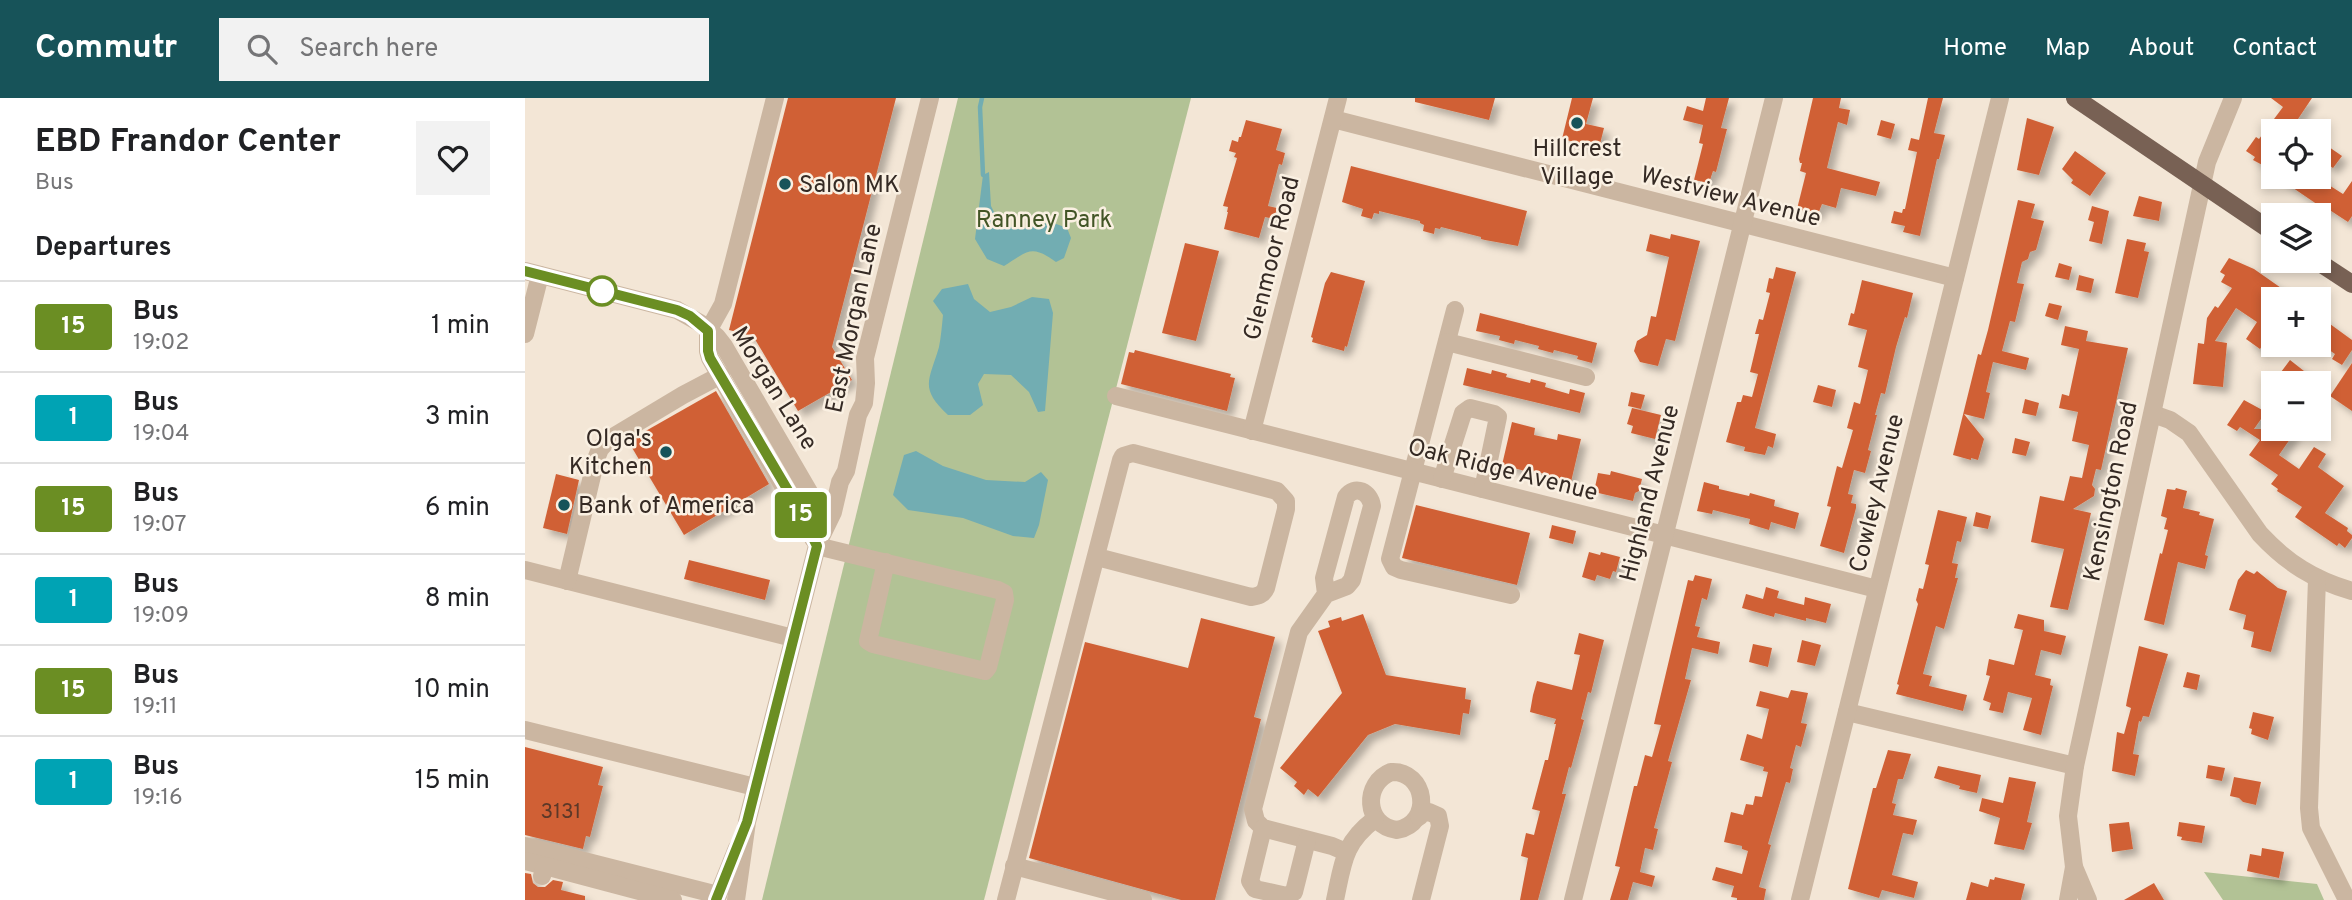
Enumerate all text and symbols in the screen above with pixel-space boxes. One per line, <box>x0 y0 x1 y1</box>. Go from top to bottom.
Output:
search box <box>219 18 709 81</box>
text: Commutr <box>35 28 177 70</box>
icon: search <box>243 30 281 68</box>
text: Search here <box>299 33 438 66</box>
text: Home <box>1943 34 2007 64</box>
text: Map <box>2045 34 2090 64</box>
text: About <box>2128 34 2194 64</box>
text: Contact <box>2232 34 2317 64</box>
marker: Hillcrest Village <box>1569 115 1585 131</box>
map controls <box>2261 119 2331 441</box>
button: locate <box>2261 119 2331 189</box>
button: heart <box>416 121 490 195</box>
text: EBD Frandor Center <box>35 122 341 164</box>
place label: Hillcrest Village <box>1532 135 1622 193</box>
street label: Westview Avenue <box>1637 161 1824 235</box>
text: Bus <box>35 169 74 198</box>
place label: Salon MK <box>799 171 900 201</box>
street label: Glenmoor Road <box>1238 173 1308 344</box>
marker: Salon MK <box>777 176 793 192</box>
button: layers <box>2261 203 2331 273</box>
park label: Ranney Park <box>976 206 1112 236</box>
street label: East Morgan Lane <box>820 221 890 416</box>
text: Departures <box>35 232 172 265</box>
unlabelled marker <box>587 276 617 306</box>
button: + <box>2261 287 2331 357</box>
text: Bus <box>133 296 179 329</box>
text: 1 min <box>431 310 490 343</box>
text: 15 <box>61 312 86 342</box>
street label: Morgan Lane <box>723 322 823 456</box>
text: 19:02 <box>133 329 189 358</box>
button: − <box>2261 371 2331 441</box>
text: Bus <box>133 387 179 420</box>
street label: Kensington Road <box>2078 399 2146 584</box>
text: 3 min <box>425 401 490 434</box>
street label: Highland Avenue <box>1614 402 1687 585</box>
text: 1 <box>69 403 78 433</box>
street label: Cowley Avenue <box>1844 411 1912 576</box>
text: 19:04 <box>133 420 190 449</box>
place label: Olga's Kitchen <box>569 425 652 483</box>
street label: Oak Ridge Avenue <box>1404 433 1601 509</box>
marker: Olga's Kitchen <box>658 444 674 460</box>
text: Bus <box>133 478 179 511</box>
text: 6 min <box>425 492 490 525</box>
place label: Bank of America <box>578 492 754 522</box>
line badge: 15 <box>769 492 833 538</box>
text: 15 <box>61 494 86 524</box>
marker: Bank of America <box>556 497 572 513</box>
text: 15 <box>789 500 813 530</box>
text: 19:07 <box>133 511 187 540</box>
text: Bus <box>133 569 179 602</box>
text: 8 min <box>425 583 490 616</box>
text: 1 <box>69 585 78 615</box>
text: 19:09 <box>133 602 189 631</box>
text: Bus <box>133 660 179 693</box>
text: 10 min <box>414 674 490 707</box>
text: 15 <box>61 676 86 706</box>
text: 19:11 <box>133 693 178 722</box>
text: Bus <box>133 751 179 784</box>
text: 15 min <box>415 765 490 798</box>
text: 1 <box>69 767 78 797</box>
text: 19:16 <box>133 784 183 813</box>
house number: 3131 <box>541 799 581 826</box>

